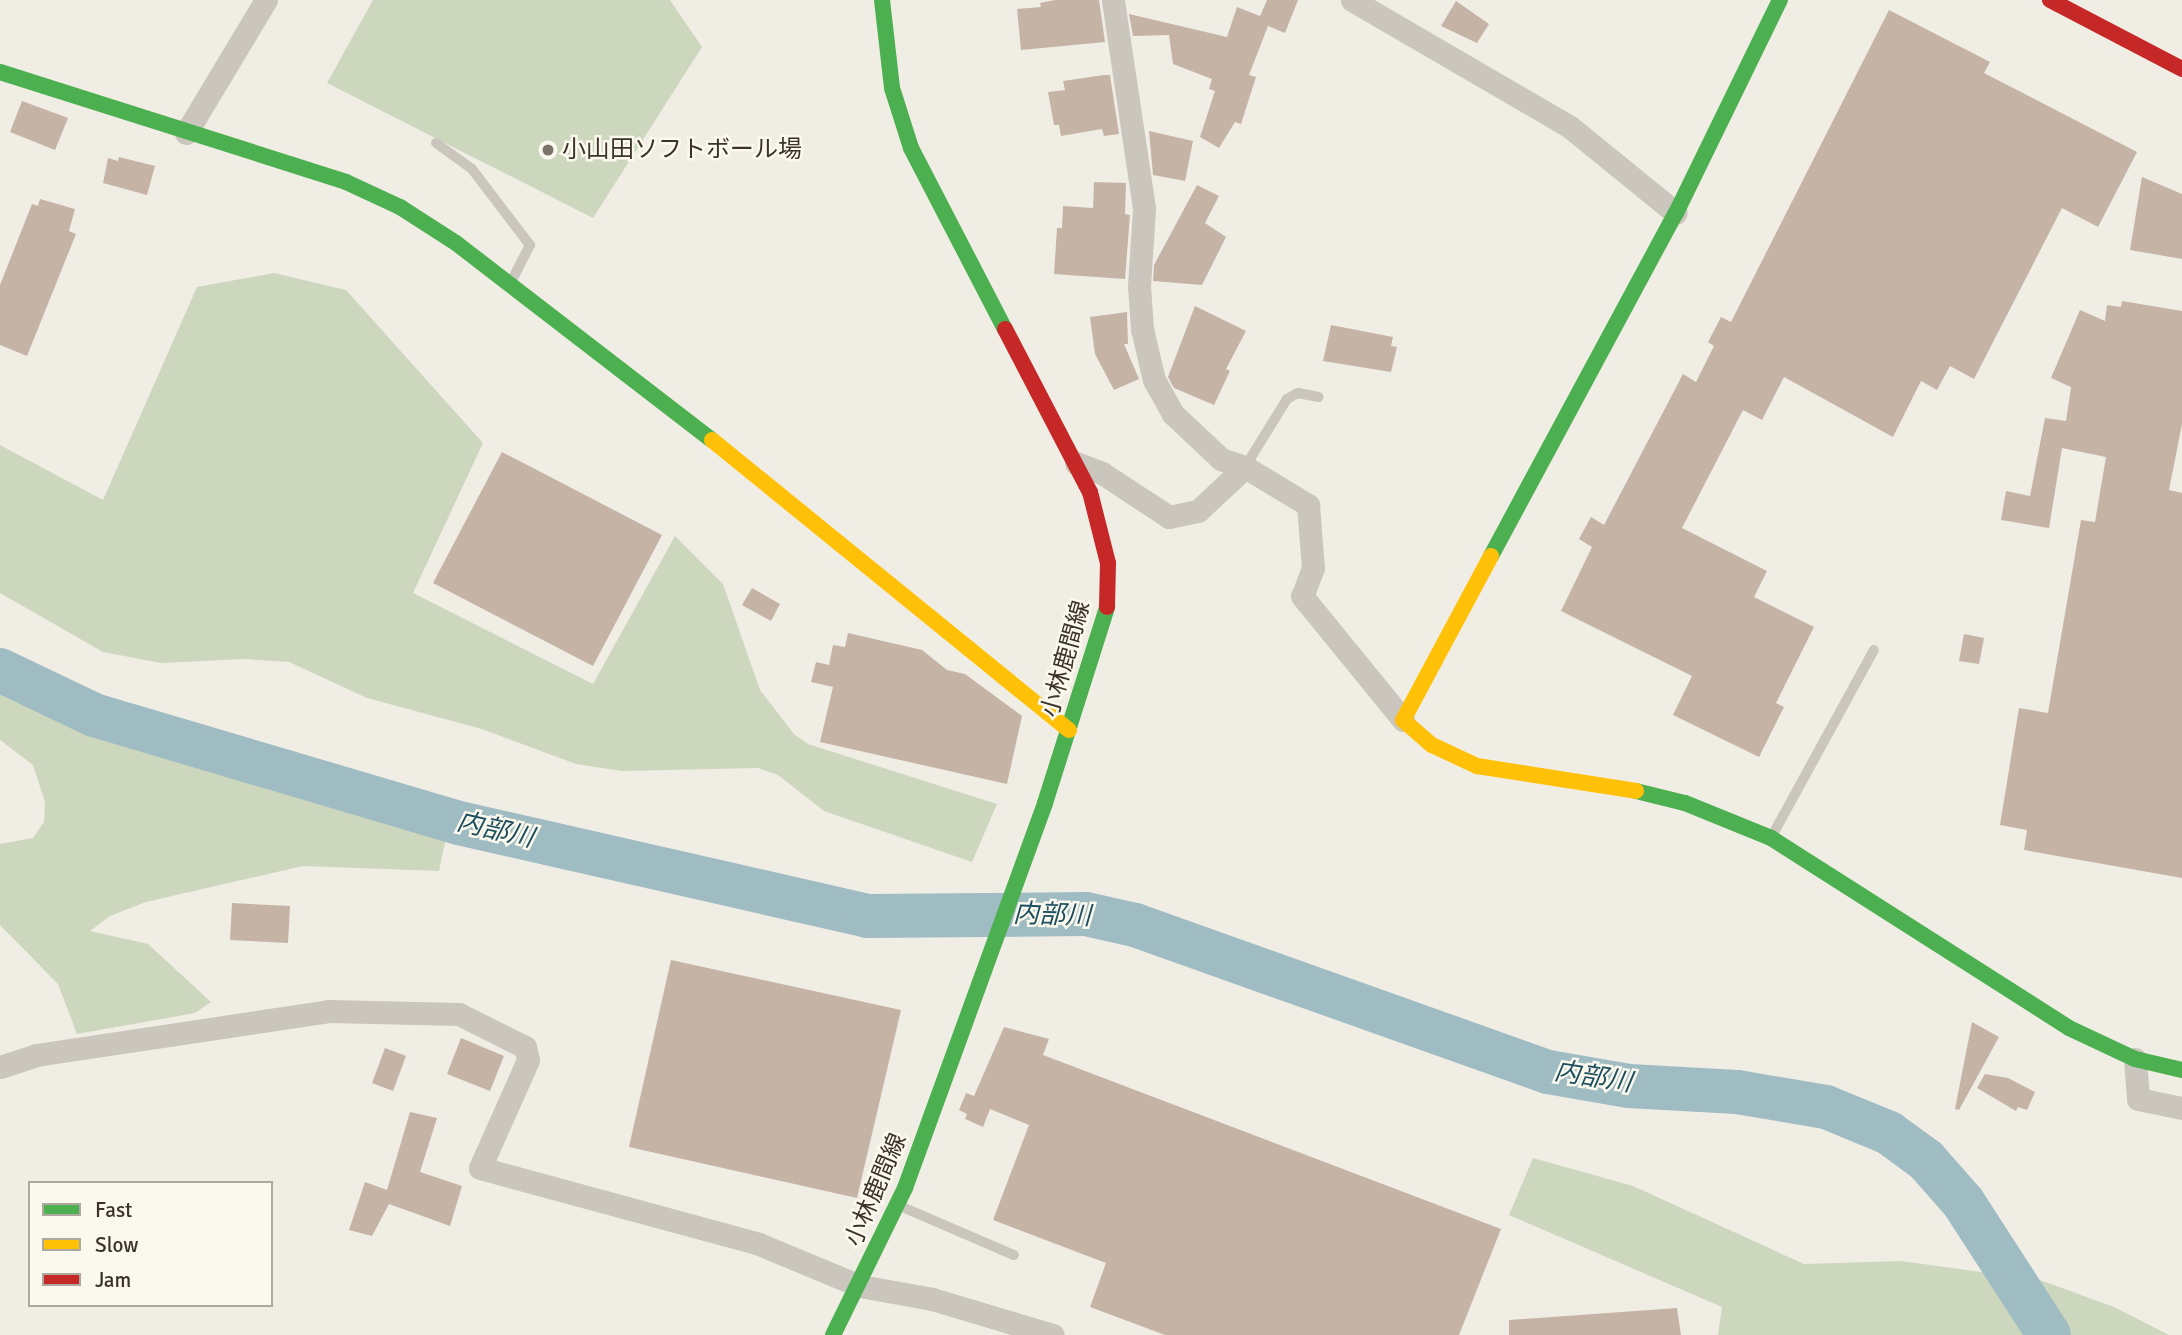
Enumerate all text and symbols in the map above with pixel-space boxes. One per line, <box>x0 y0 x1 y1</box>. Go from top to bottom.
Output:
place label: 小山田ソフトボール場 <box>562 136 802 164</box>
marker: 小山田ソフトボール場 <box>540 142 556 158</box>
street label: 小林鹿間線 <box>1036 597 1096 721</box>
water label: 内部川 <box>453 807 537 855</box>
water label: 内部川 <box>1012 899 1092 933</box>
water label: 内部川 <box>1552 1056 1634 1100</box>
street label: 小林鹿間線 <box>839 1129 913 1251</box>
legend <box>28 1181 273 1307</box>
text: Fast <box>95 1197 132 1223</box>
text: Slow <box>95 1232 139 1258</box>
text: Jam <box>95 1267 131 1293</box>

